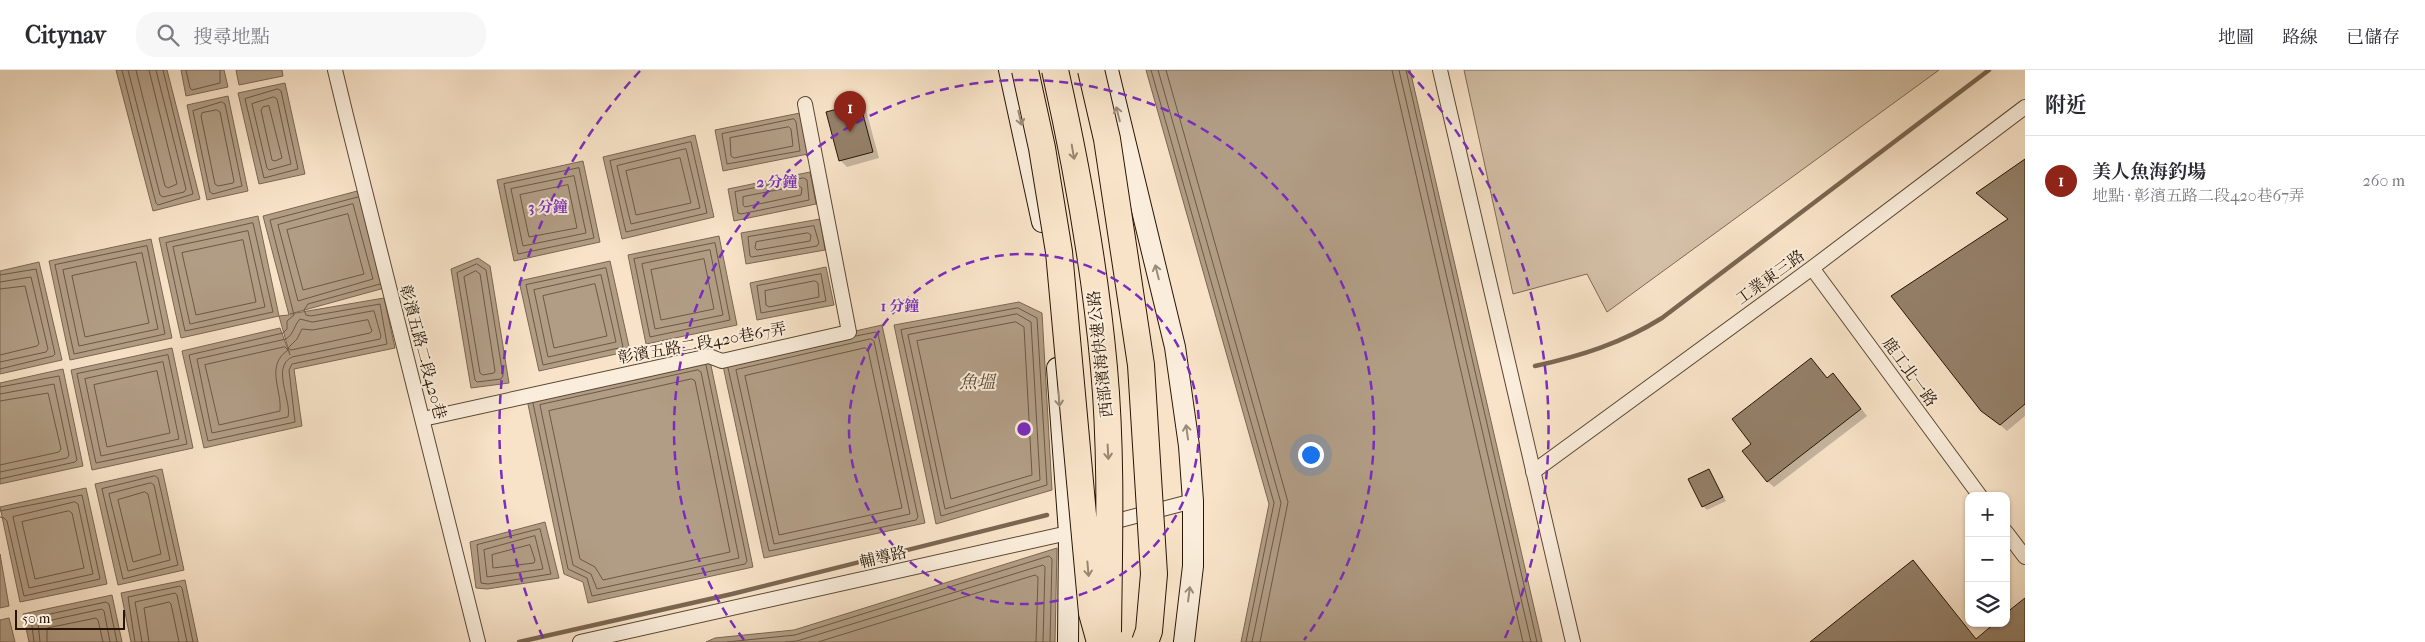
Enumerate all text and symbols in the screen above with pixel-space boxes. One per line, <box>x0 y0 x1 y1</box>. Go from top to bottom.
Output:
search box <box>136 12 486 57</box>
text: Citynav <box>25 21 106 49</box>
icon: search <box>154 21 182 49</box>
text: 搜尋地點 <box>194 26 270 48</box>
text: 地圖 <box>2218 27 2254 48</box>
text: 路線 <box>2282 27 2318 48</box>
text: 已儲存 <box>2346 27 2400 48</box>
pin: 1 <box>834 91 866 132</box>
text: 附近 <box>2045 93 2087 117</box>
one-way arrow <box>1113 107 1122 123</box>
one-way arrow <box>1016 109 1025 125</box>
one-way arrow <box>1069 143 1079 159</box>
text: 美人魚海釣場 <box>2092 161 2206 183</box>
text: 1 <box>2058 171 2064 190</box>
text: 260 m <box>2363 171 2405 190</box>
text: 2 分鐘 <box>757 173 797 191</box>
text: 地點 · 彰濱五路二段420巷67弄 <box>2092 186 2305 205</box>
text: 3 分鐘 <box>528 198 568 216</box>
street label: 工業東三路 <box>1732 246 1808 308</box>
one-way arrow <box>1152 265 1161 281</box>
street label: 彰濱五路二段420巷 <box>396 283 450 421</box>
street label: 西部濱海快速公路 <box>1084 289 1116 419</box>
text: 1 分鐘 <box>881 297 919 315</box>
street label: 彰濱五路二段420巷67弄 <box>616 319 788 367</box>
street label: 鹿工北一路 <box>1879 334 1941 410</box>
water label: 魚塭 <box>959 372 997 393</box>
one-way arrow <box>1055 391 1064 407</box>
centre of rings <box>1015 420 1033 438</box>
one-way arrow <box>1181 424 1191 440</box>
your location <box>1298 442 1324 468</box>
one-way arrow <box>1104 444 1113 460</box>
map controls <box>1965 492 2010 627</box>
button: + <box>1965 492 2010 537</box>
button: − <box>1965 537 2010 582</box>
street label: 輔導路 <box>857 542 909 572</box>
one-way arrow <box>1083 561 1092 577</box>
button: layers <box>1965 582 2010 627</box>
one-way arrow <box>1184 586 1194 602</box>
scale bar <box>15 607 125 630</box>
text: 50 m <box>22 610 50 627</box>

